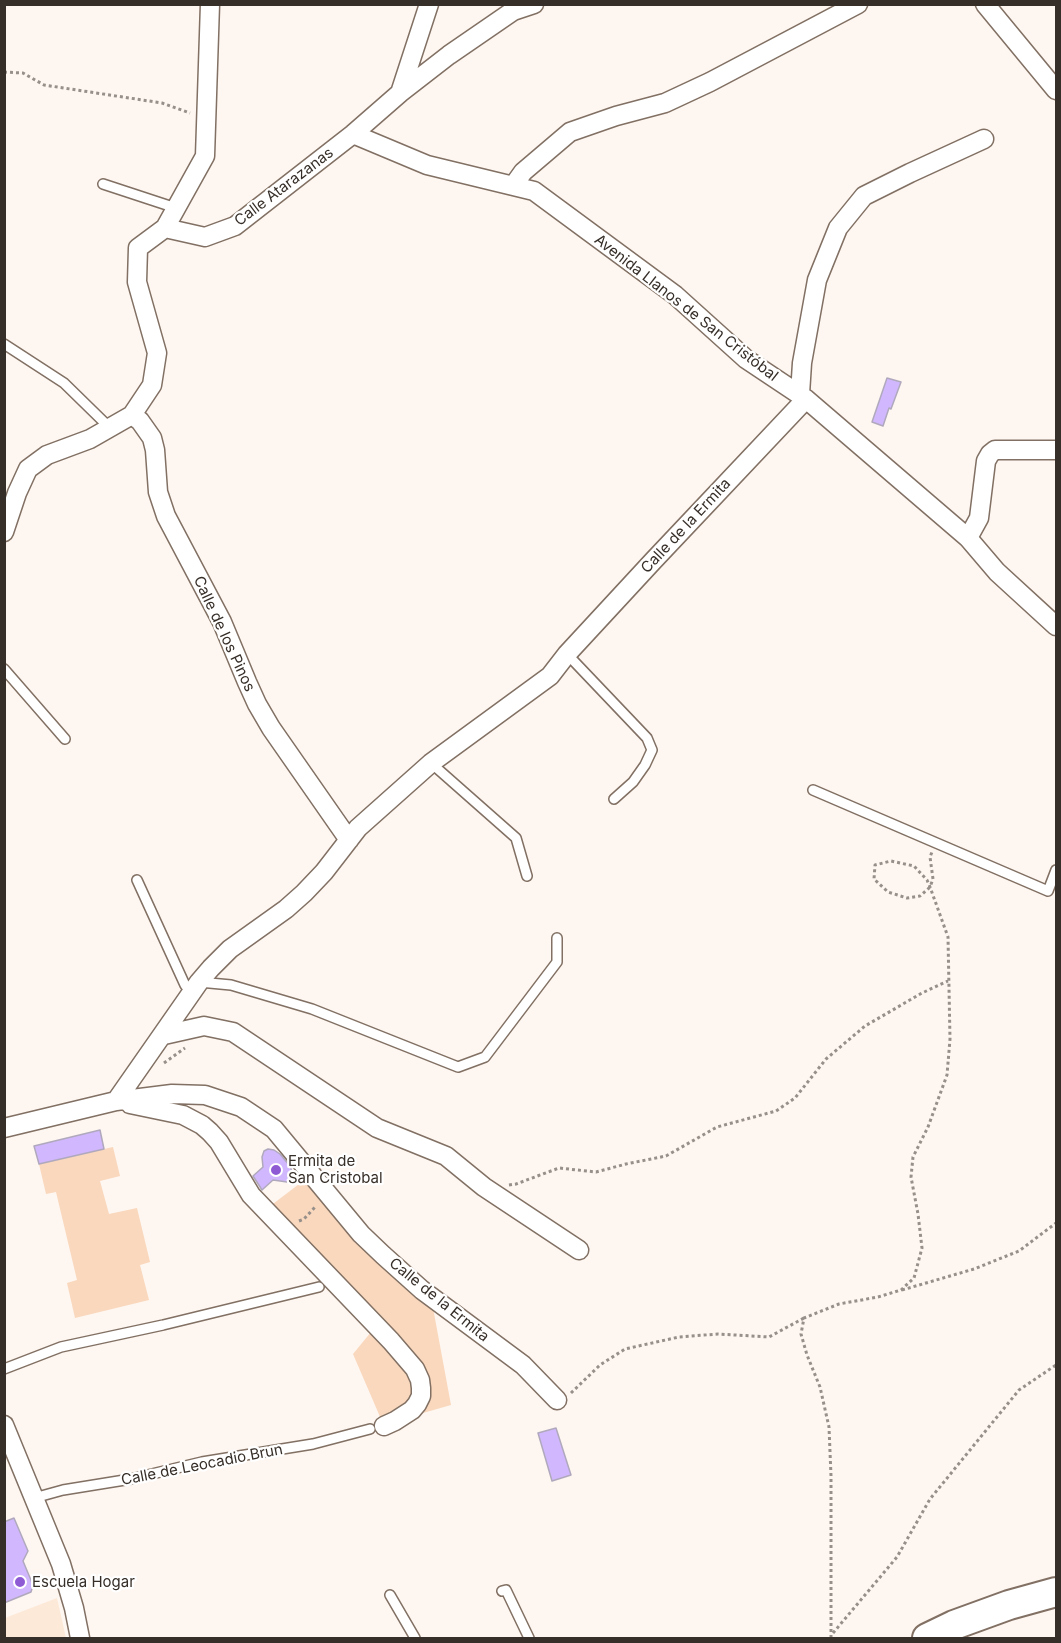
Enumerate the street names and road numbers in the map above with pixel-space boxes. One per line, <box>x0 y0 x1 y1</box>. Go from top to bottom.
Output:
street label: Calle Atarazanas <box>231 144 337 230</box>
street label: Avenida Llanos de San Cristóbal <box>591 231 781 385</box>
street label: Calle de la Ermita <box>637 475 735 577</box>
street label: Calle de los Pinos <box>189 573 259 695</box>
street label: Calle de la Ermita <box>386 1254 492 1346</box>
street label: Calle de Leocadio Brun <box>120 1440 284 1490</box>

